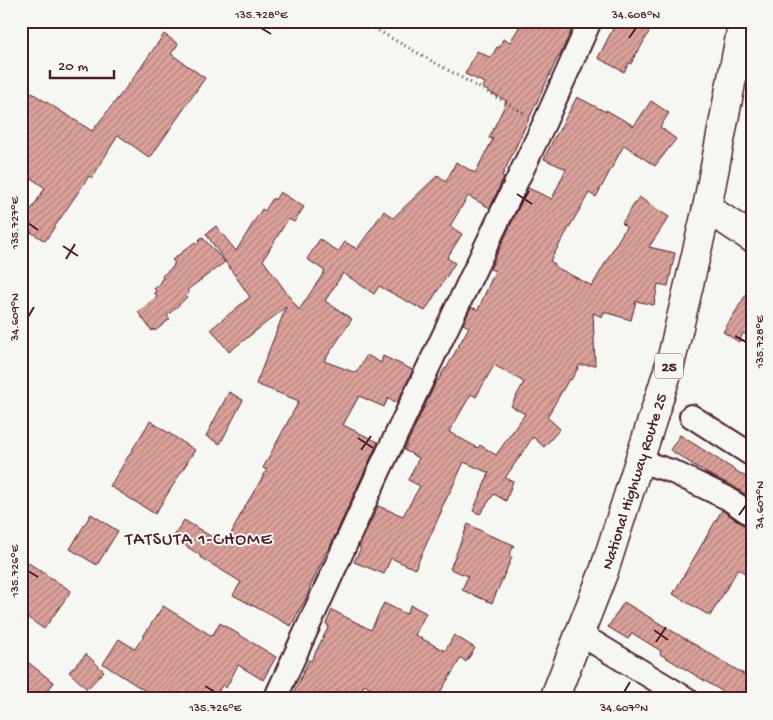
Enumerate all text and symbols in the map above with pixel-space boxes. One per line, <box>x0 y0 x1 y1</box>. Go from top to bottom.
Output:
text: 135.728°E <box>234 9 288 23</box>
text: 34.608°N <box>611 9 660 23</box>
scale bar <box>50 48 114 80</box>
text: 20 m <box>58 58 88 76</box>
text: 135.727°E <box>9 196 23 250</box>
text: 34.609°N <box>9 293 23 342</box>
text: 135.728°E <box>754 315 768 369</box>
road number: 25 <box>655 354 683 378</box>
street label: National Highway Route 25 <box>599 391 673 572</box>
text: 34.607°N <box>754 481 768 530</box>
district label: TATSUTA 1-CHOME <box>124 530 273 551</box>
text: 135.726°E <box>9 544 23 598</box>
text: 135.726°E <box>188 702 242 716</box>
text: 34.607°N <box>599 702 648 716</box>

